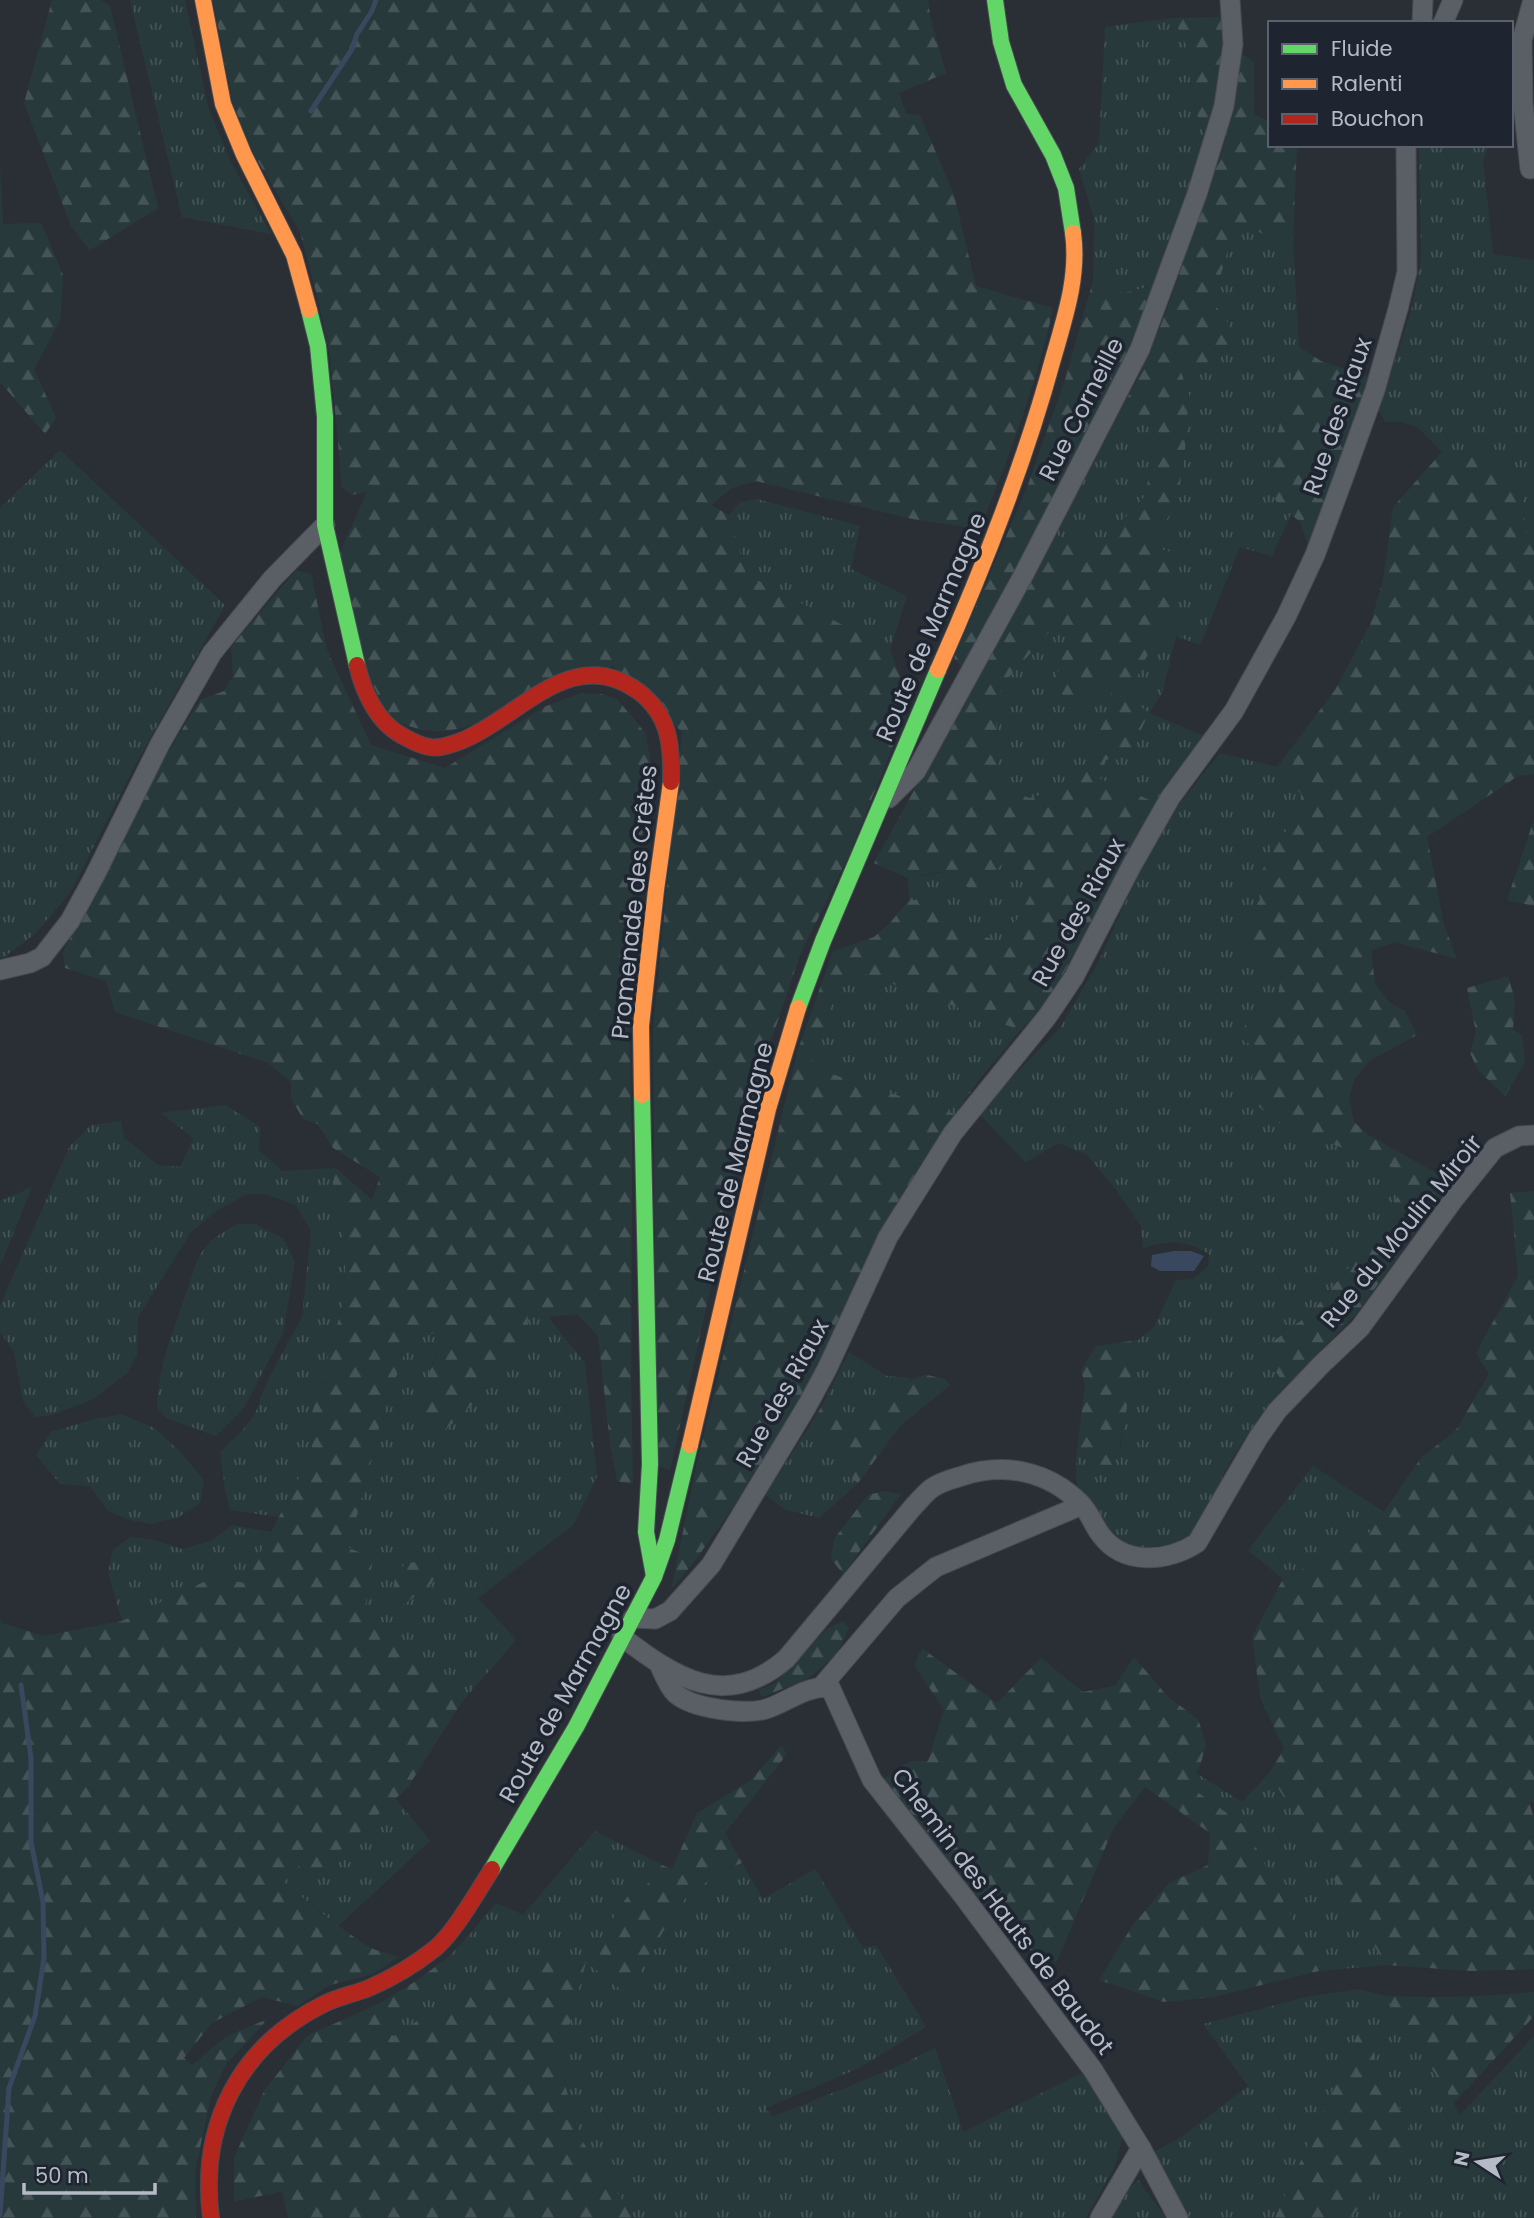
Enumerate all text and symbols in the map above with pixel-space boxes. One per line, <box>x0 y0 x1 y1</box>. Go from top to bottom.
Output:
legend <box>1268 21 1513 147</box>
text: Fluide <box>1331 34 1393 63</box>
text: Ralenti <box>1331 69 1402 98</box>
text: Bouchon <box>1331 104 1424 133</box>
street label: Rue Corneille <box>1031 332 1131 486</box>
street label: Rue des Riaux <box>1295 332 1380 499</box>
street label: Route de Marmagne <box>868 507 994 747</box>
street label: Promenade des Crêtes <box>603 763 665 1041</box>
street label: Rue des Riaux <box>1024 831 1133 992</box>
street label: Route de Marmagne <box>689 1039 781 1285</box>
street label: Rue du Moulin Miroir <box>1313 1127 1489 1335</box>
street label: Rue des Riaux <box>728 1312 837 1473</box>
street label: Route de Marmagne <box>491 1577 639 1809</box>
street label: Chemin des Hauts de Baudot <box>884 1761 1122 2061</box>
north arrow <box>1443 2127 1513 2197</box>
text: N <box>1447 2149 1477 2168</box>
scale bar <box>24 2152 156 2196</box>
text: 50 m <box>35 2161 89 2190</box>

